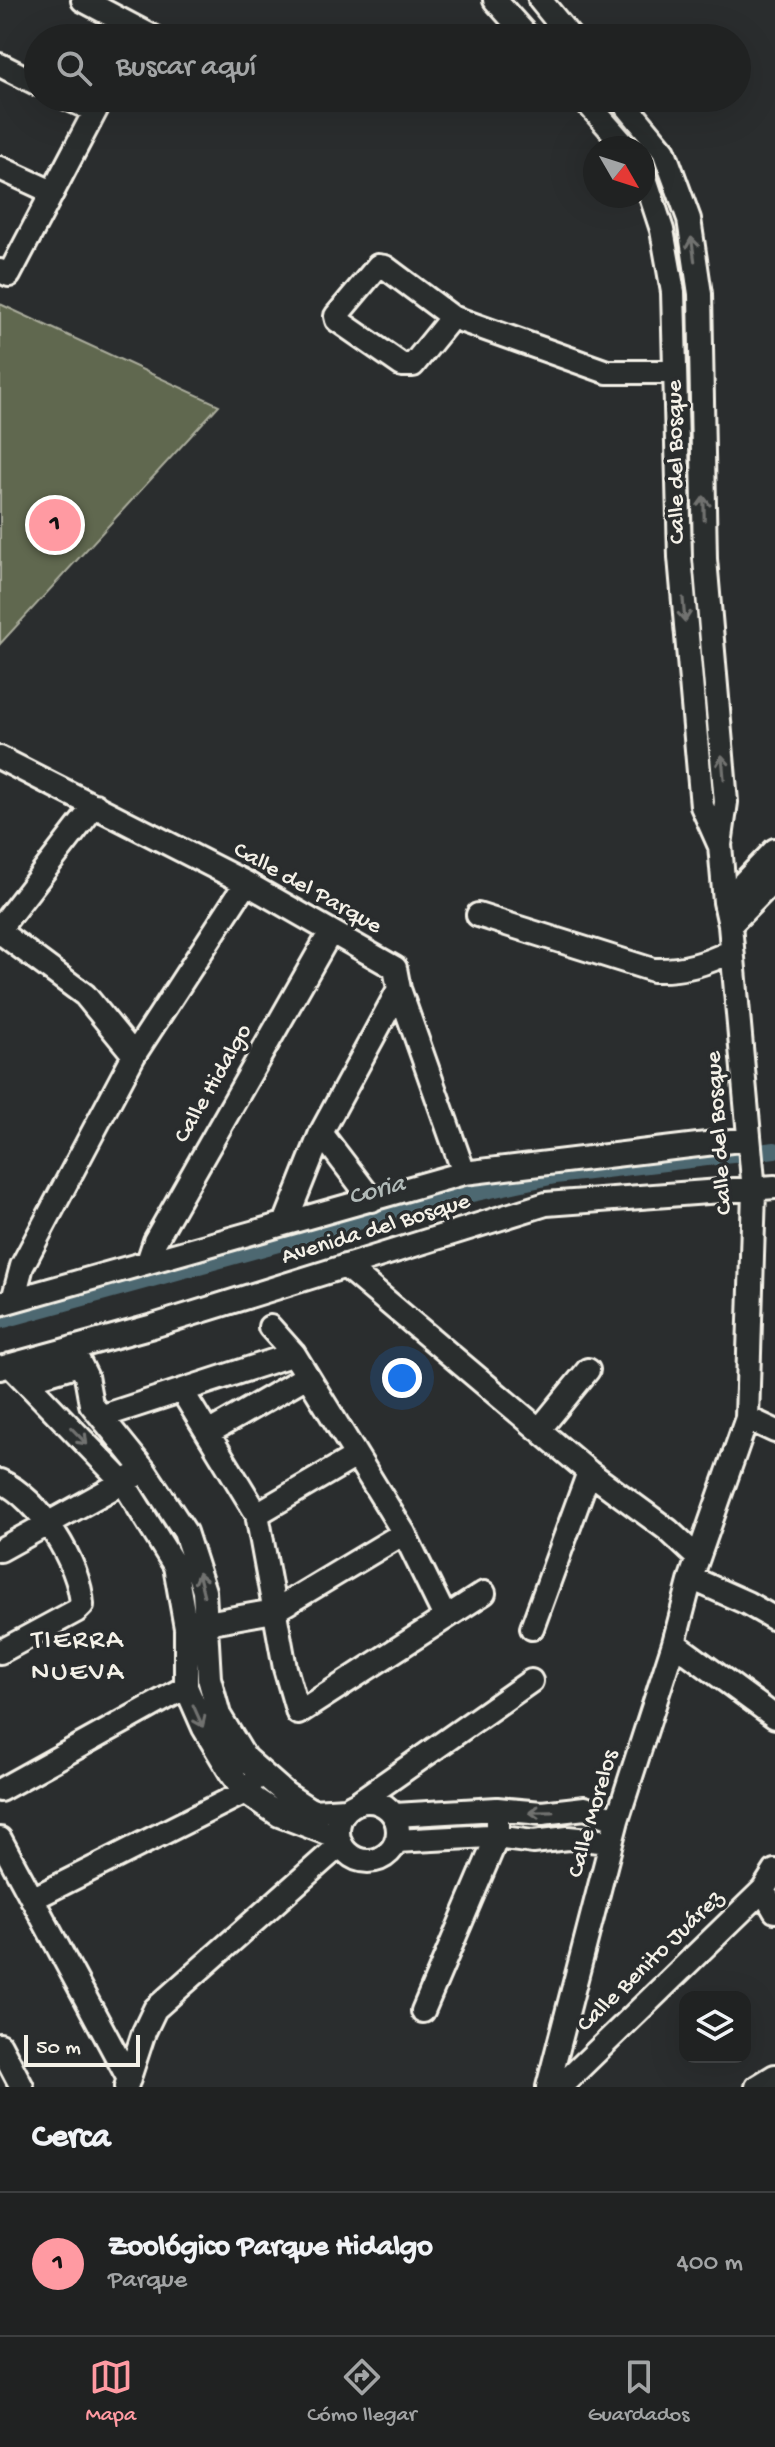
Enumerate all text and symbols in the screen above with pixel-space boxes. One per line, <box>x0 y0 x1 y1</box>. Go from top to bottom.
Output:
search box <box>24 24 751 112</box>
icon: search <box>52 46 96 90</box>
text: Buscar aquí <box>116 51 256 86</box>
north arrow <box>583 136 655 208</box>
one-way arrow <box>685 237 700 262</box>
street label: Calle del Bosque <box>661 379 693 544</box>
pin: 1 <box>29 495 81 555</box>
one-way arrow <box>696 495 711 522</box>
one-way arrow <box>677 596 692 623</box>
one-way arrow <box>715 755 730 781</box>
street label: Calle del Parque <box>228 836 387 942</box>
street label: Calle Hidalgo <box>168 1019 260 1149</box>
street label: Calle del Bosque <box>700 1050 740 1216</box>
water label: Coria <box>346 1169 410 1214</box>
street label: Avenida del Bosque <box>278 1187 474 1272</box>
your location <box>382 1358 422 1398</box>
one-way arrow <box>69 1426 88 1445</box>
one-way arrow <box>192 1572 207 1598</box>
district label: TIERRA NUEVA <box>30 1625 125 1690</box>
one-way arrow <box>192 1703 207 1728</box>
street label: Calle Morelos <box>562 1746 626 1881</box>
one-way arrow <box>528 1804 555 1820</box>
street label: Calle Benito Juárez <box>572 1884 731 2039</box>
map controls <box>679 1991 751 2063</box>
button: layers <box>679 1991 751 2063</box>
scale bar <box>24 2031 140 2067</box>
text: 50 m <box>36 2036 81 2062</box>
text: Cerca <box>32 2119 110 2159</box>
text: Zoológico Parque Hidalgo <box>108 2231 433 2266</box>
text: 1 <box>53 2249 63 2280</box>
text: 400 m <box>677 2249 743 2280</box>
text: Parque <box>108 2266 187 2297</box>
tab: Mapa <box>86 2355 136 2429</box>
tab: Cómo llegar <box>307 2355 416 2429</box>
tab: Guardados <box>588 2355 689 2429</box>

